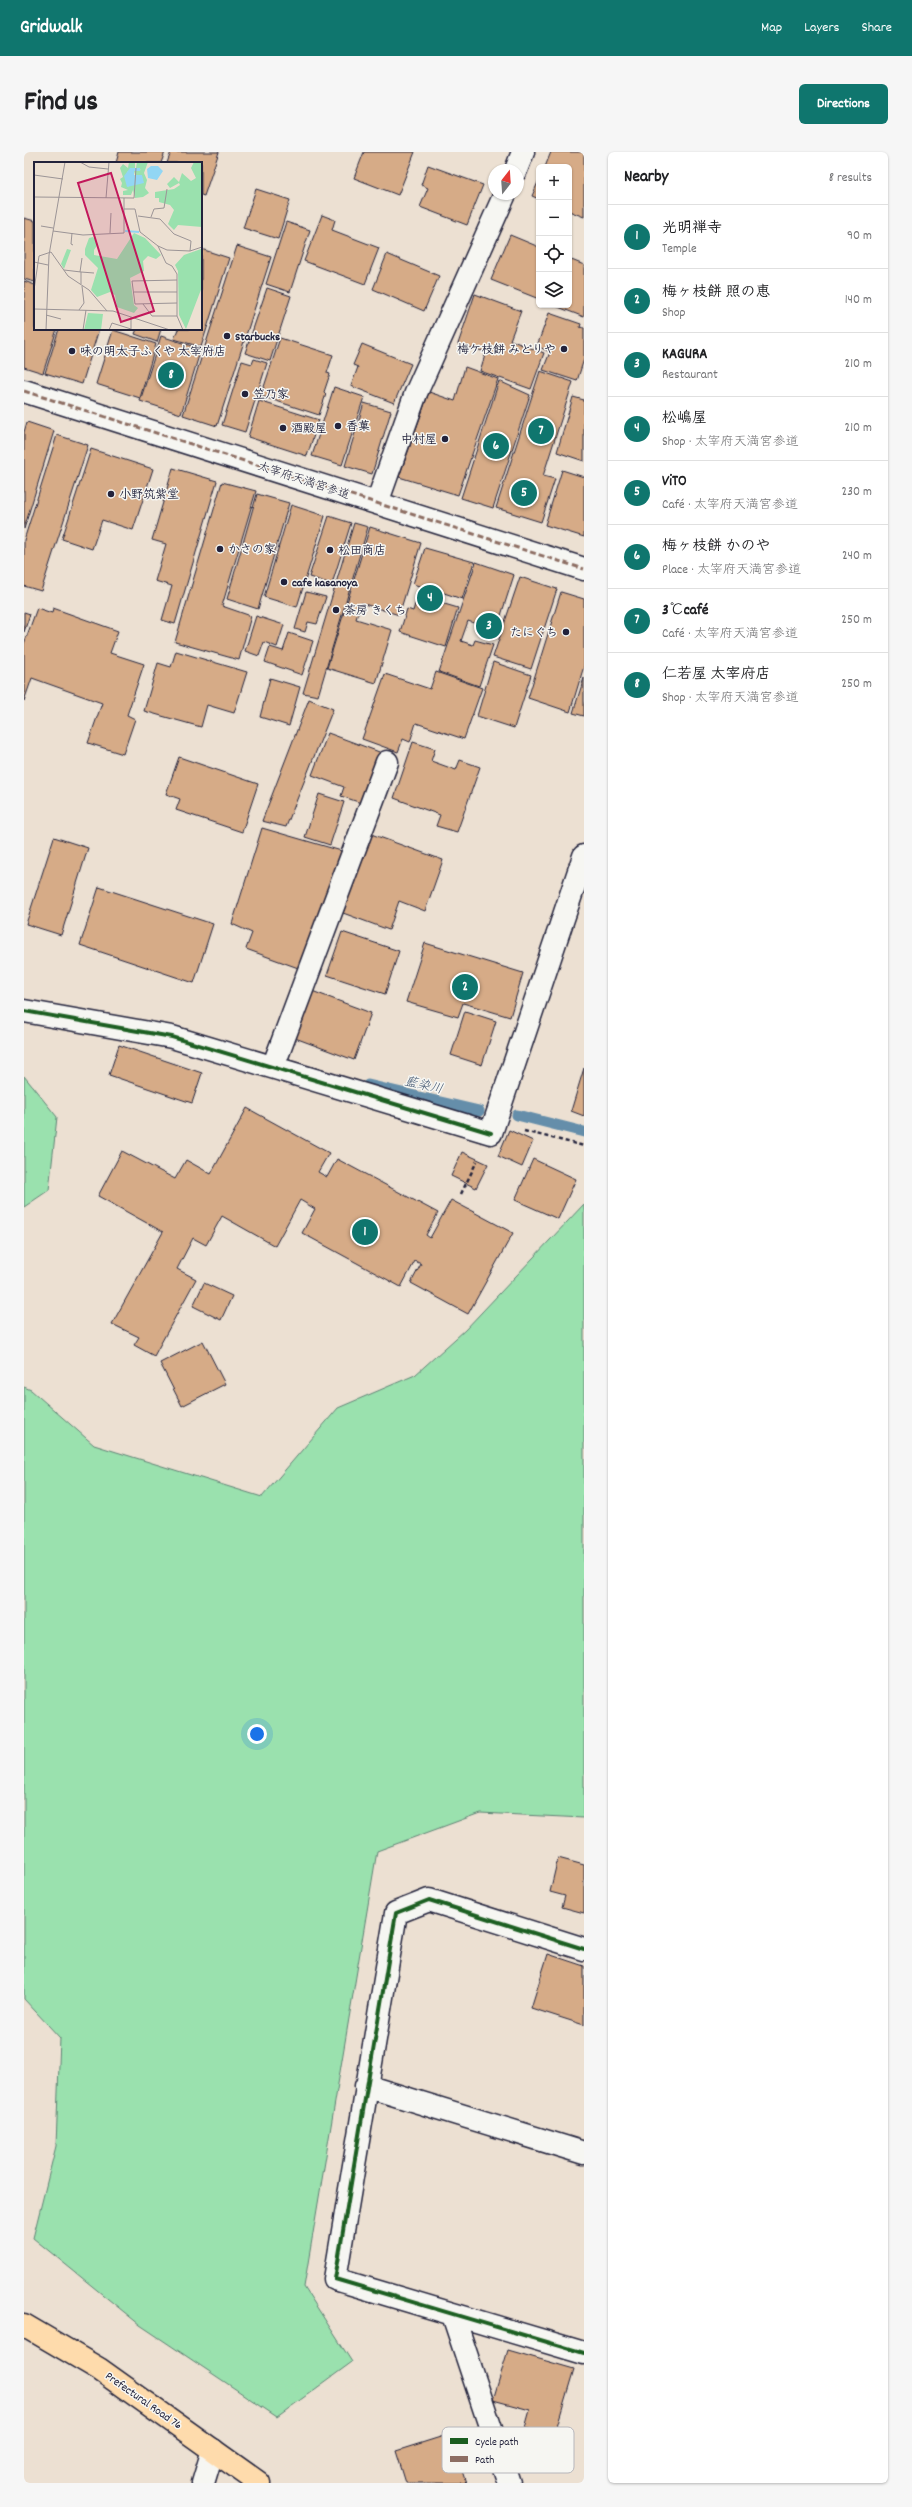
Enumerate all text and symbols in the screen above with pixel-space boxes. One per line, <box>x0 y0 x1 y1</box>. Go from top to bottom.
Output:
text: Gridwalk <box>20 15 83 42</box>
text: Map <box>761 18 782 38</box>
text: Layers <box>804 18 839 38</box>
text: Share <box>861 18 892 38</box>
text: Find us <box>24 84 98 124</box>
button: Directions <box>799 84 888 124</box>
inset map <box>34 162 202 330</box>
north arrow <box>488 164 524 200</box>
map controls <box>536 164 572 308</box>
button: + <box>536 164 572 200</box>
text: Nearby <box>624 166 668 190</box>
text: 8 results <box>829 169 872 188</box>
button: − <box>536 200 572 236</box>
text: 光明禅寺 <box>662 218 722 240</box>
text: 1 <box>636 227 638 246</box>
text: 90 m <box>847 227 872 246</box>
button: locate <box>536 236 572 272</box>
text: Temple <box>662 240 697 259</box>
button: layers <box>536 272 572 308</box>
text: 梅ヶ枝餅 照の恵 <box>662 282 770 304</box>
text: 2 <box>634 291 640 310</box>
text: 140 m <box>845 291 872 310</box>
text: Shop <box>662 304 685 323</box>
place label: Starbucks <box>235 329 280 346</box>
marker: Starbucks <box>222 331 232 341</box>
place label: 梅ケ枝餅 みどりや <box>457 342 556 359</box>
place label: 味の明太子ふくや 太宰府店 <box>80 344 226 361</box>
marker: 梅ケ枝餅 みどりや <box>559 344 569 354</box>
text: KAGURA <box>662 344 707 366</box>
marker: 味の明太子ふくや 太宰府店 <box>67 346 77 356</box>
text: 3 <box>634 355 640 374</box>
text: 210 m <box>844 355 872 374</box>
pin: 8 <box>158 360 184 390</box>
text: Restaurant <box>662 366 718 385</box>
place label: 笠乃家 <box>253 387 289 404</box>
marker: 笠乃家 <box>240 389 250 399</box>
text: 松嶋屋 <box>662 408 707 430</box>
pin: 7 <box>528 416 554 446</box>
place label: 香菓 <box>346 419 370 436</box>
text: 4 <box>634 419 640 438</box>
text: 210 m <box>844 419 872 438</box>
place label: 酒殿屋 <box>291 421 327 438</box>
marker: 香菓 <box>333 421 343 431</box>
marker: 酒殿屋 <box>278 423 288 433</box>
pin: 6 <box>483 431 509 461</box>
place label: 中村屋 <box>401 432 437 449</box>
text: Shop · 太宰府天満宮参道 <box>662 433 798 452</box>
marker: 中村屋 <box>440 434 450 444</box>
street label: 太宰府天満宮参道 <box>255 459 352 504</box>
text: ViTO <box>662 471 687 493</box>
pin: 5 <box>511 478 537 508</box>
text: 5 <box>634 483 640 502</box>
text: 230 m <box>842 483 872 502</box>
place label: 小野筑紫堂 <box>119 487 179 504</box>
marker: 小野筑紫堂 <box>106 489 116 499</box>
text: Café · 太宰府天満宮参道 <box>662 496 798 515</box>
text: 梅ヶ枝餅 かのや <box>662 536 770 558</box>
place label: かさの家 <box>228 542 276 559</box>
place label: 松田商店 <box>338 543 386 560</box>
marker: かさの家 <box>215 544 225 554</box>
marker: 松田商店 <box>325 545 335 555</box>
text: 6 <box>634 547 640 566</box>
text: 240 m <box>842 547 872 566</box>
text: Place · 太宰府天満宮参道 <box>662 561 801 580</box>
place label: cafe kasanoya <box>292 575 359 592</box>
marker: cafe kasanoya <box>279 577 289 587</box>
pin: 4 <box>417 583 443 613</box>
text: 3℃café <box>662 600 708 622</box>
place label: 茶房 きくち <box>344 603 407 620</box>
marker: 茶房 きくち <box>331 605 341 615</box>
pin: 3 <box>476 611 502 641</box>
text: 7 <box>635 611 639 630</box>
text: 250 m <box>841 611 872 630</box>
place label: たにぐち <box>510 625 558 642</box>
text: Café · 太宰府天満宮参道 <box>662 625 798 644</box>
marker: たにぐち <box>561 627 571 637</box>
text: 仁若屋 太宰府店 <box>662 664 770 686</box>
text: 8 <box>634 675 640 694</box>
text: 250 m <box>841 675 872 694</box>
text: Shop · 太宰府天満宮参道 <box>662 689 798 708</box>
pin: 2 <box>452 972 478 1002</box>
water label: 藍染川 <box>402 1073 445 1100</box>
pin: 1 <box>352 1217 378 1247</box>
your location <box>247 1724 267 1744</box>
street label: Prefectural Road 76 <box>101 2368 185 2434</box>
legend <box>442 2427 574 2473</box>
text: Cycle path <box>475 2435 519 2451</box>
text: Path <box>475 2453 494 2469</box>

